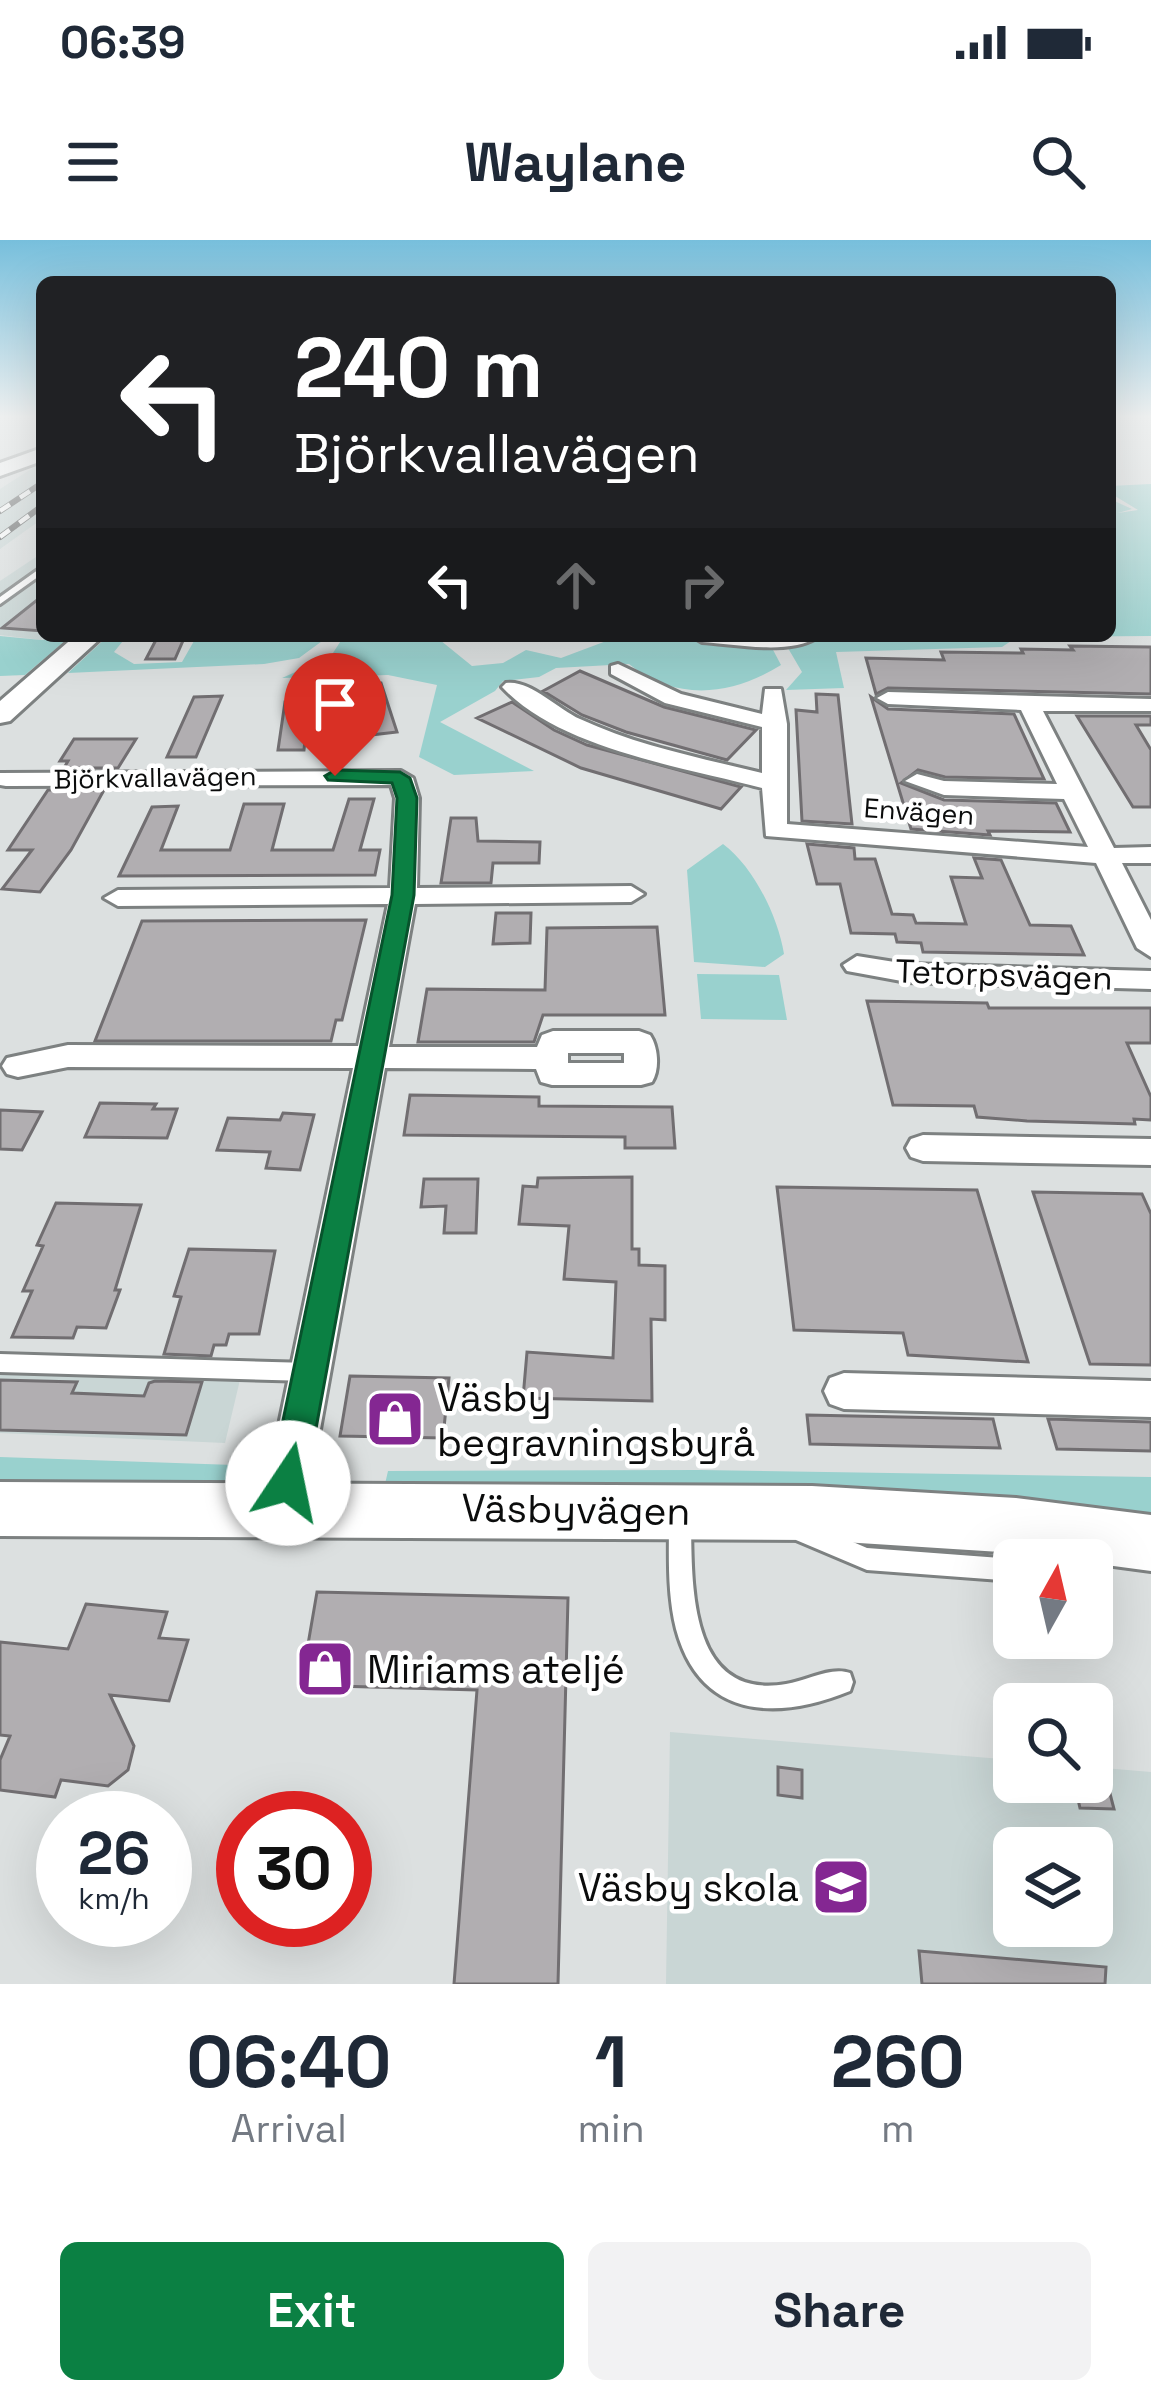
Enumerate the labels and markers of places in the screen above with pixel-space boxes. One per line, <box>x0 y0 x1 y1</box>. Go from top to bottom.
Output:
pin <box>284 653 386 776</box>
place label: Väsby begravningsbyrå <box>437 1373 755 1467</box>
shop icon: Väsby begravningsbyrå <box>364 1388 426 1450</box>
shop icon: Miriams ateljé <box>294 1638 356 1700</box>
place label: Miriams ateljé <box>367 1645 625 1694</box>
school or university icon: Väsby skola <box>810 1856 872 1918</box>
place label: Väsby skola <box>578 1863 799 1912</box>

